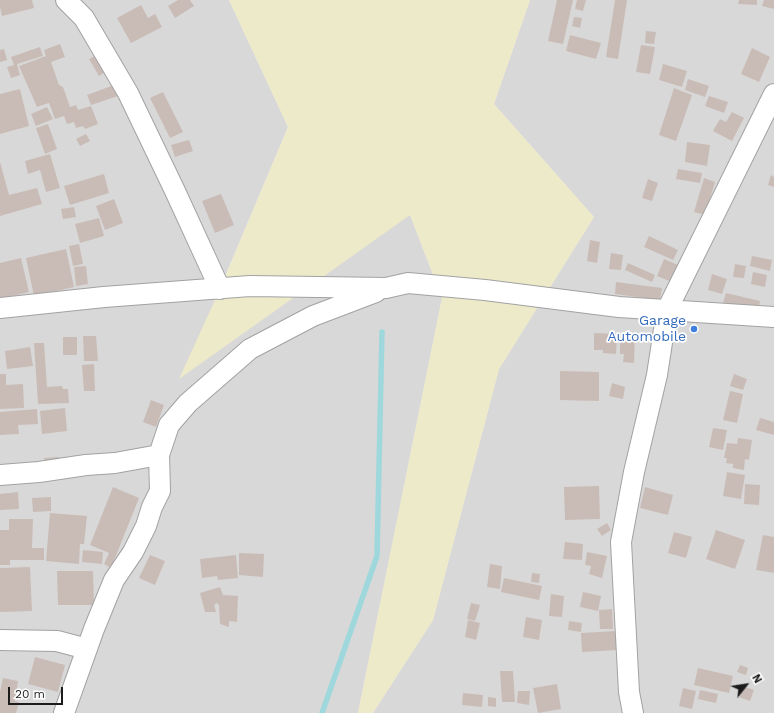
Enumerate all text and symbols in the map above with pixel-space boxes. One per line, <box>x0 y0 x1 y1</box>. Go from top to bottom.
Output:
place label: Garage Automobile <box>607 313 686 346</box>
marker: Garage Automobile <box>689 324 699 334</box>
north arrow <box>726 665 766 705</box>
text: N <box>749 672 764 686</box>
scale bar <box>10 679 65 705</box>
text: 20 m <box>15 687 45 701</box>

